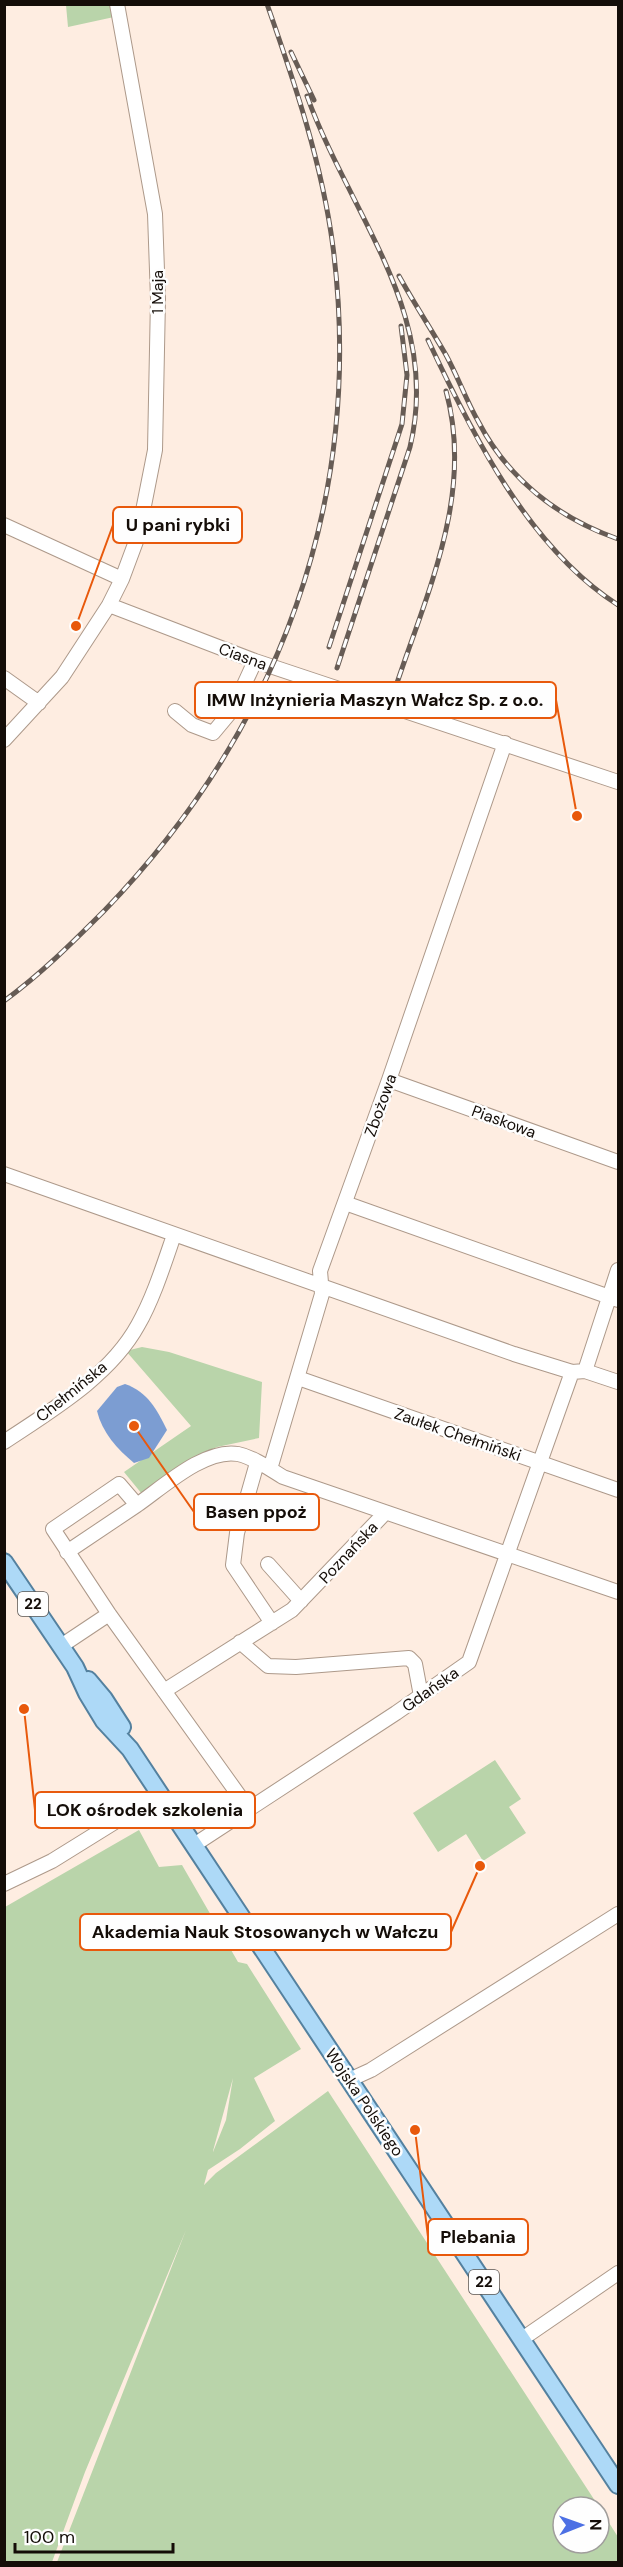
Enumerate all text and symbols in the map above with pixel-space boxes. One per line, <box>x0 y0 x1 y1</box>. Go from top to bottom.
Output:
street label: 1 Maja <box>147 270 168 314</box>
callout: U pani rybki <box>113 507 242 543</box>
text: U pani rybki <box>126 513 230 537</box>
street label: Ciasna <box>216 638 270 675</box>
callout: IMW Inżynieria Maszyn Wałcz Sp. z o.o. <box>195 682 556 718</box>
text: IMW Inżynieria Maszyn Wałcz Sp. z o.o. <box>207 688 543 712</box>
street label: Zbożowa <box>359 1071 402 1139</box>
street label: Piaskowa <box>469 1100 539 1143</box>
street label: Chełmińska <box>31 1356 111 1427</box>
street label: Zaułek Chełmiński <box>392 1403 524 1466</box>
callout: Basen ppoż <box>194 1494 319 1530</box>
text: Basen ppoż <box>205 1500 307 1524</box>
street label: Poznańska <box>314 1517 382 1588</box>
road number: 22 <box>18 1592 48 1616</box>
street label: Gdańska <box>398 1662 463 1717</box>
callout: LOK ośrodek szkolenia <box>35 1792 255 1828</box>
text: LOK ośrodek szkolenia <box>47 1798 243 1822</box>
callout: Akademia Nauk Stosowanych w Wałczu <box>80 1914 451 1950</box>
text: Akademia Nauk Stosowanych w Wałczu <box>92 1920 438 1944</box>
street label: Wojska Polskiego <box>321 2044 409 2160</box>
callout: Plebania <box>428 2219 528 2255</box>
text: Plebania <box>440 2225 516 2249</box>
road number: 22 <box>469 2270 499 2294</box>
north arrow <box>551 2495 611 2555</box>
scale bar <box>15 2516 172 2554</box>
text: N <box>585 2519 606 2531</box>
text: 100 m <box>24 2525 75 2549</box>

